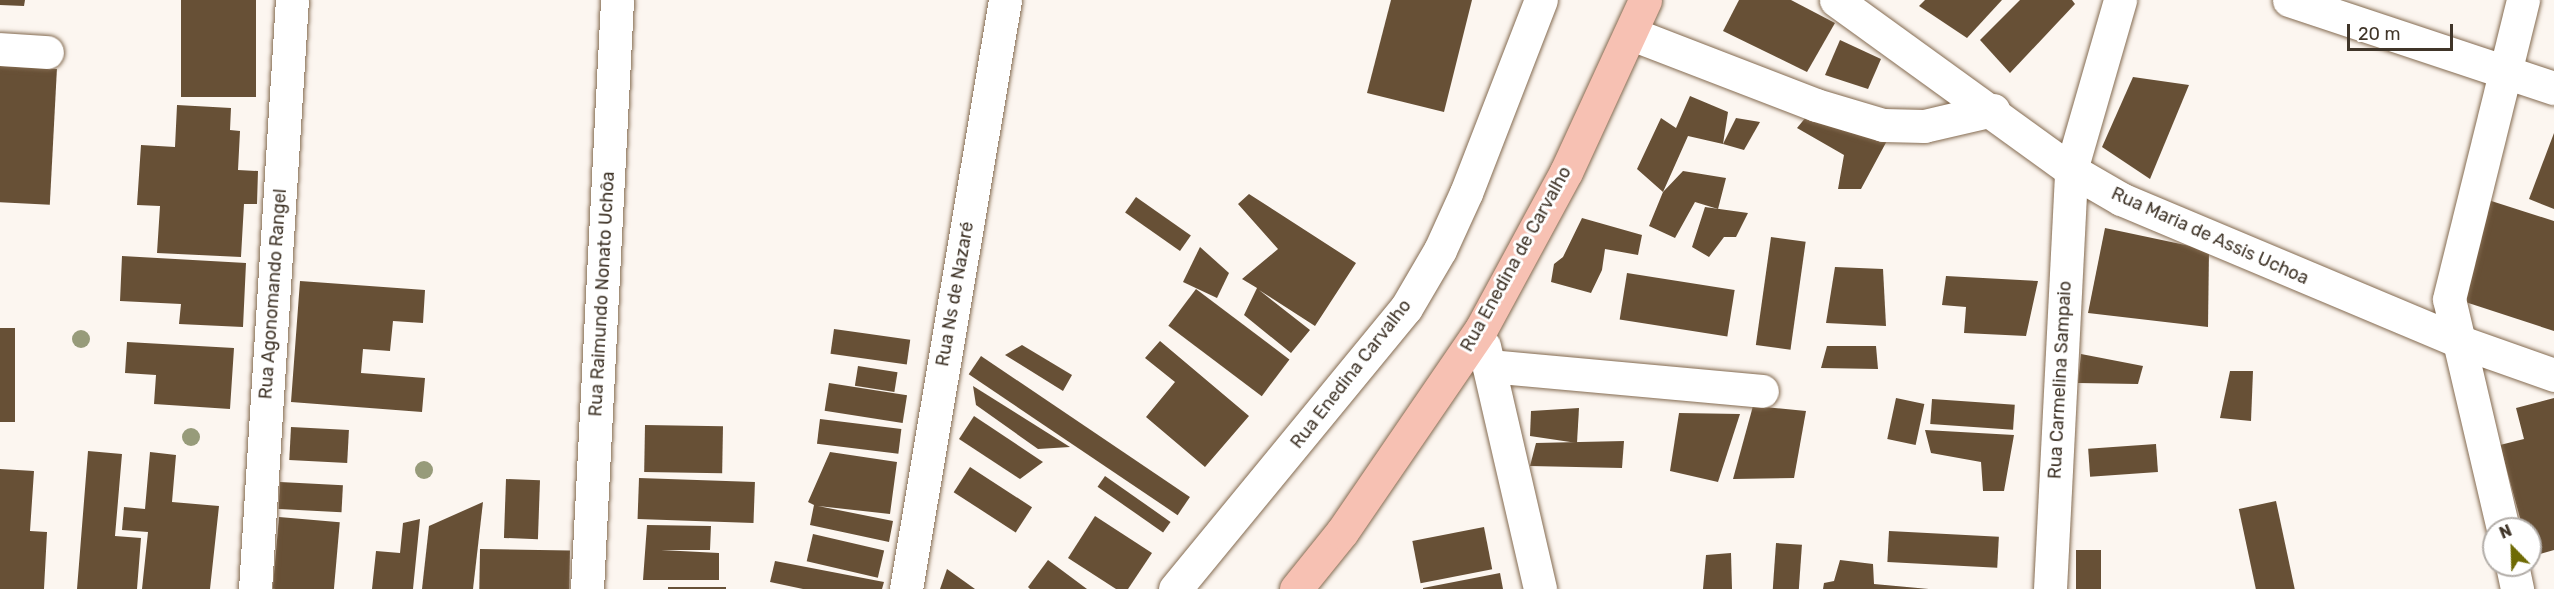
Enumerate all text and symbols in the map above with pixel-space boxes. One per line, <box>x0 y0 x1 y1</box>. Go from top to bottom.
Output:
scale bar <box>2350 12 2456 50</box>
text: 20 m <box>2358 23 2400 45</box>
street label: Rua Enedina de Carvalho <box>1456 163 1576 355</box>
street label: Rua Raimundo Nonato Uchôa <box>585 171 619 417</box>
street label: Rua Maria de Assis Uchoa <box>2108 183 2312 289</box>
street label: Rua Agonomando Rangel <box>255 188 291 400</box>
street label: Rua Ns de Nazaré <box>932 220 978 368</box>
street label: Rua Carmelina Sampaio <box>2044 280 2076 480</box>
street label: Rua Enedina Carvalho <box>1286 295 1416 453</box>
north arrow <box>2482 517 2542 577</box>
text: N <box>2497 521 2515 543</box>

